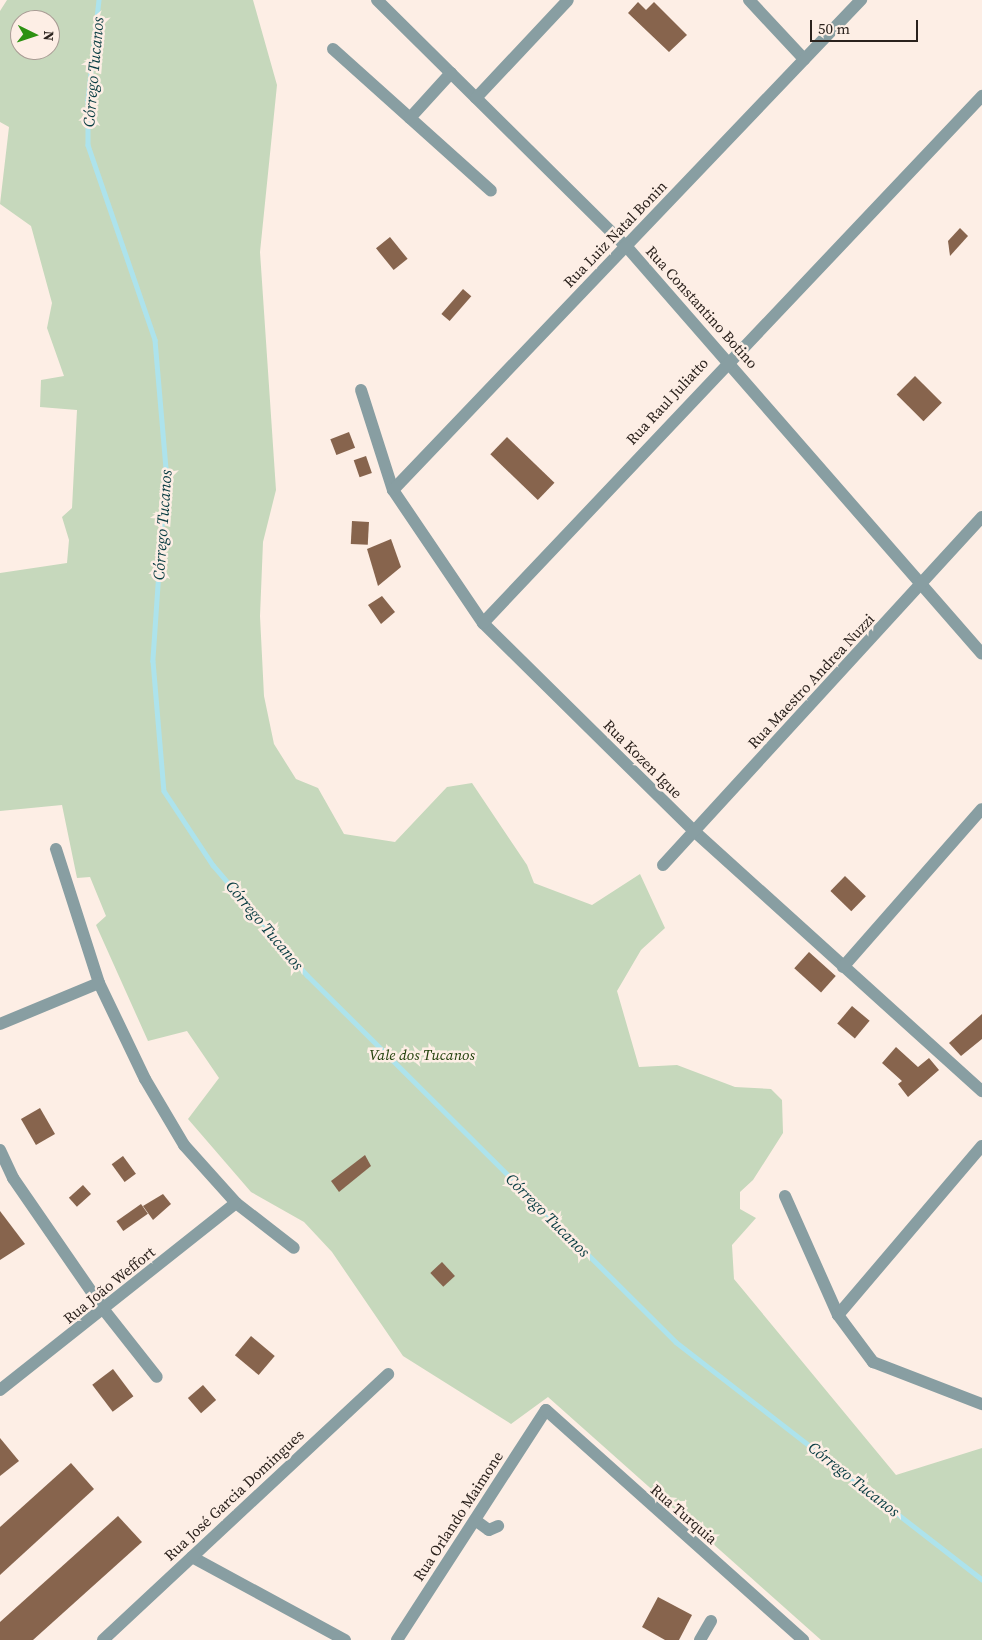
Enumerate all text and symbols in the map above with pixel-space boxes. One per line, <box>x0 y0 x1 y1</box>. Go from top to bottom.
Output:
north arrow <box>10 10 60 60</box>
scale bar <box>812 10 920 42</box>
water label: Córrego Tucanos <box>79 16 107 128</box>
text: 50 m <box>818 18 850 39</box>
text: N <box>39 30 59 42</box>
street label: Rua Luiz Natal Bonin <box>560 177 670 291</box>
street label: Rua Constantino Botino <box>642 242 762 372</box>
street label: Rua Raul Juliatto <box>622 354 712 448</box>
water label: Córrego Tucanos <box>149 469 175 581</box>
street label: Rua Maestro Andrea Nuzzi <box>744 610 878 752</box>
street label: Rua Kozen Igue <box>600 716 686 802</box>
water label: Córrego Tucanos <box>222 877 308 973</box>
park label: Vale dos Tucanos <box>369 1046 475 1064</box>
water label: Córrego Tucanos <box>502 1169 594 1261</box>
street label: Rua João Weffort <box>60 1243 158 1327</box>
street label: Rua José Garcia Domingues <box>161 1426 307 1564</box>
water label: Córrego Tucanos <box>805 1437 903 1521</box>
street label: Rua Orlando Maimone <box>409 1448 507 1584</box>
street label: Rua Turquia <box>647 1480 721 1548</box>

